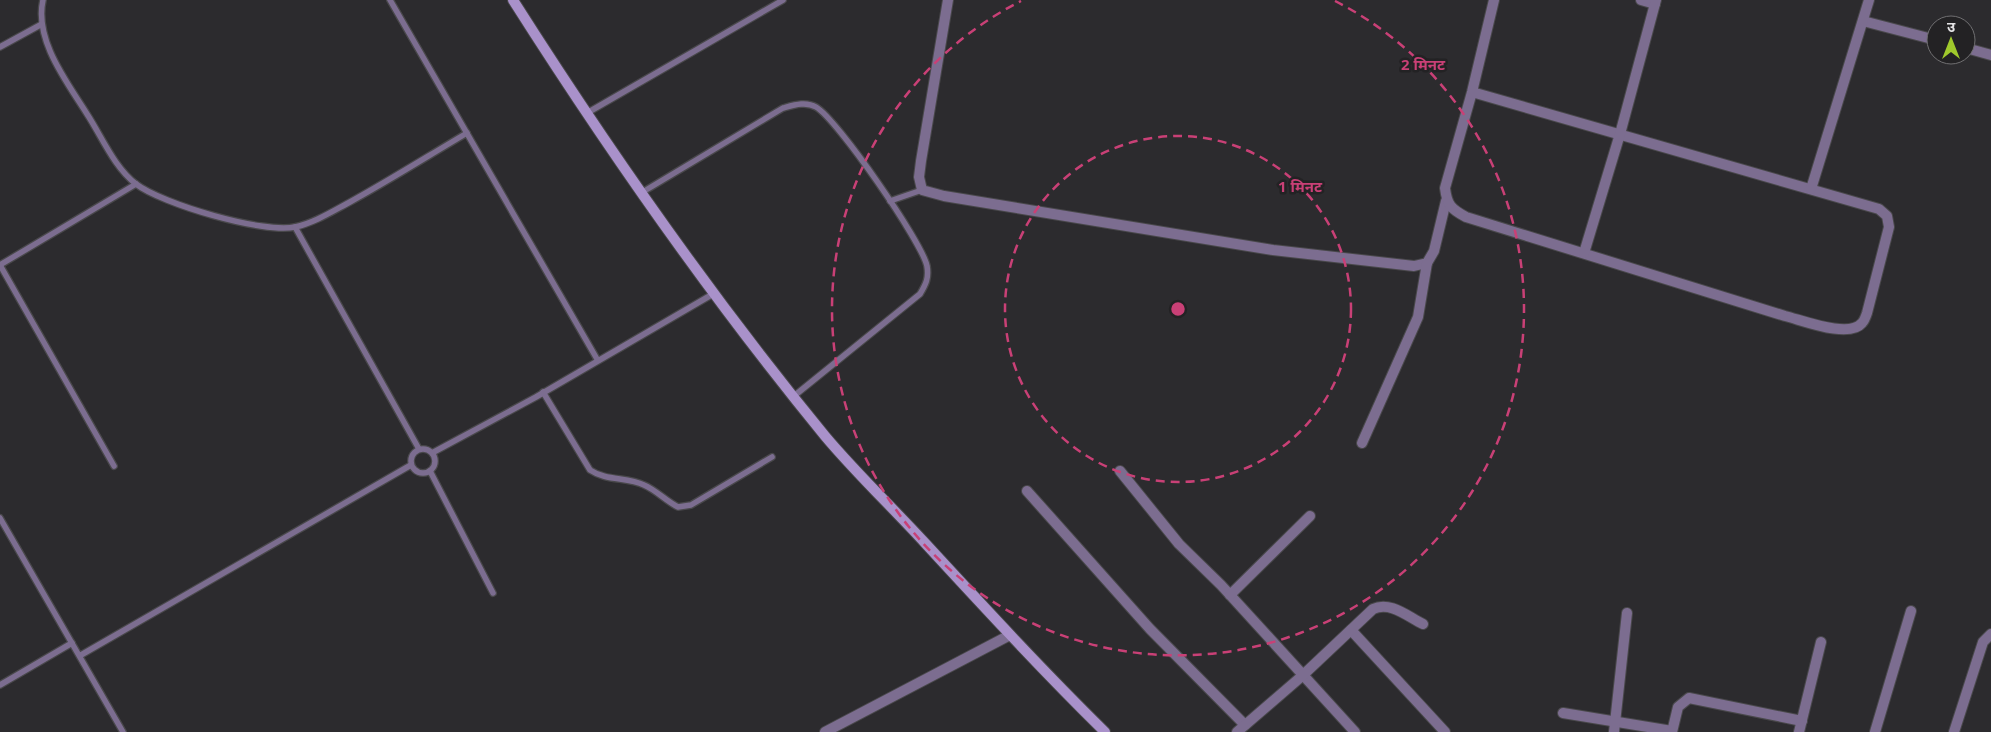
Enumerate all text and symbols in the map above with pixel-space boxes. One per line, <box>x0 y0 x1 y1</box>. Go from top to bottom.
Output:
north arrow <box>1926 15 1976 65</box>
text: उ <box>1947 17 1956 36</box>
text: 2 मिनट <box>1401 54 1446 74</box>
text: 1 मिनट <box>1278 176 1323 196</box>
centre of rings <box>1169 300 1187 318</box>

